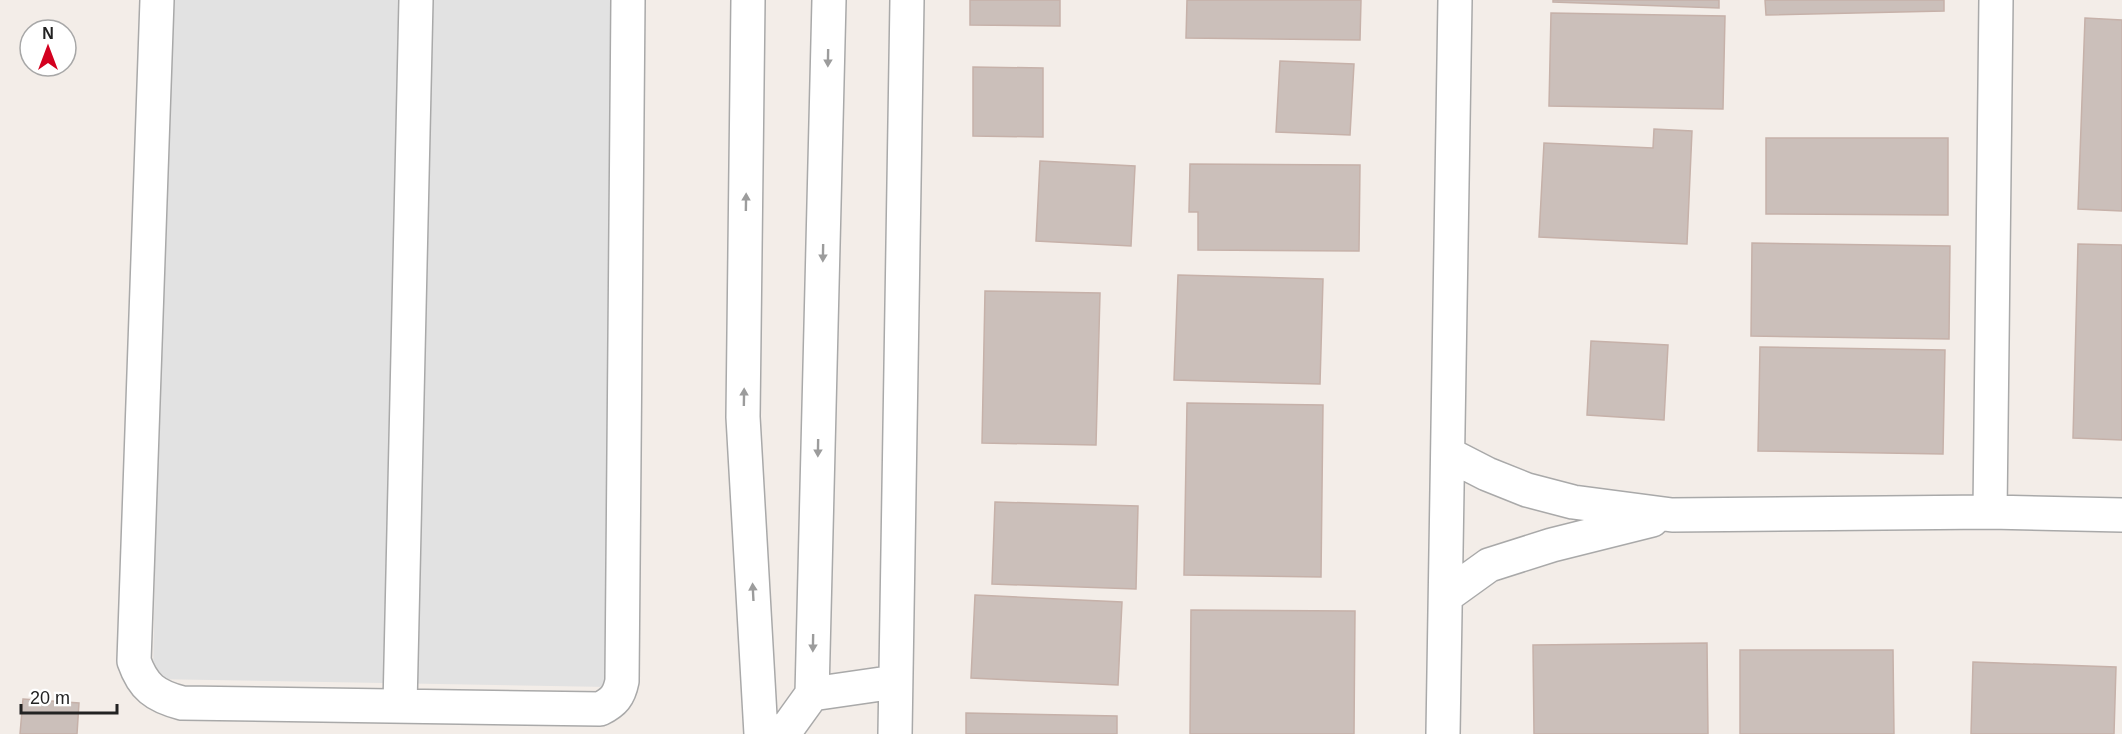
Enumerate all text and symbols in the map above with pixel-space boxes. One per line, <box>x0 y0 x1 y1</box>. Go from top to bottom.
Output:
north arrow <box>18 18 78 78</box>
text: N <box>42 25 54 42</box>
one-way arrow <box>823 49 832 68</box>
one-way arrow <box>741 193 751 212</box>
one-way arrow <box>818 244 828 263</box>
one-way arrow <box>739 388 748 407</box>
one-way arrow <box>813 439 823 458</box>
one-way arrow <box>749 582 758 601</box>
one-way arrow <box>808 634 818 653</box>
scale bar <box>21 677 117 715</box>
text: 20 m <box>30 688 70 708</box>

